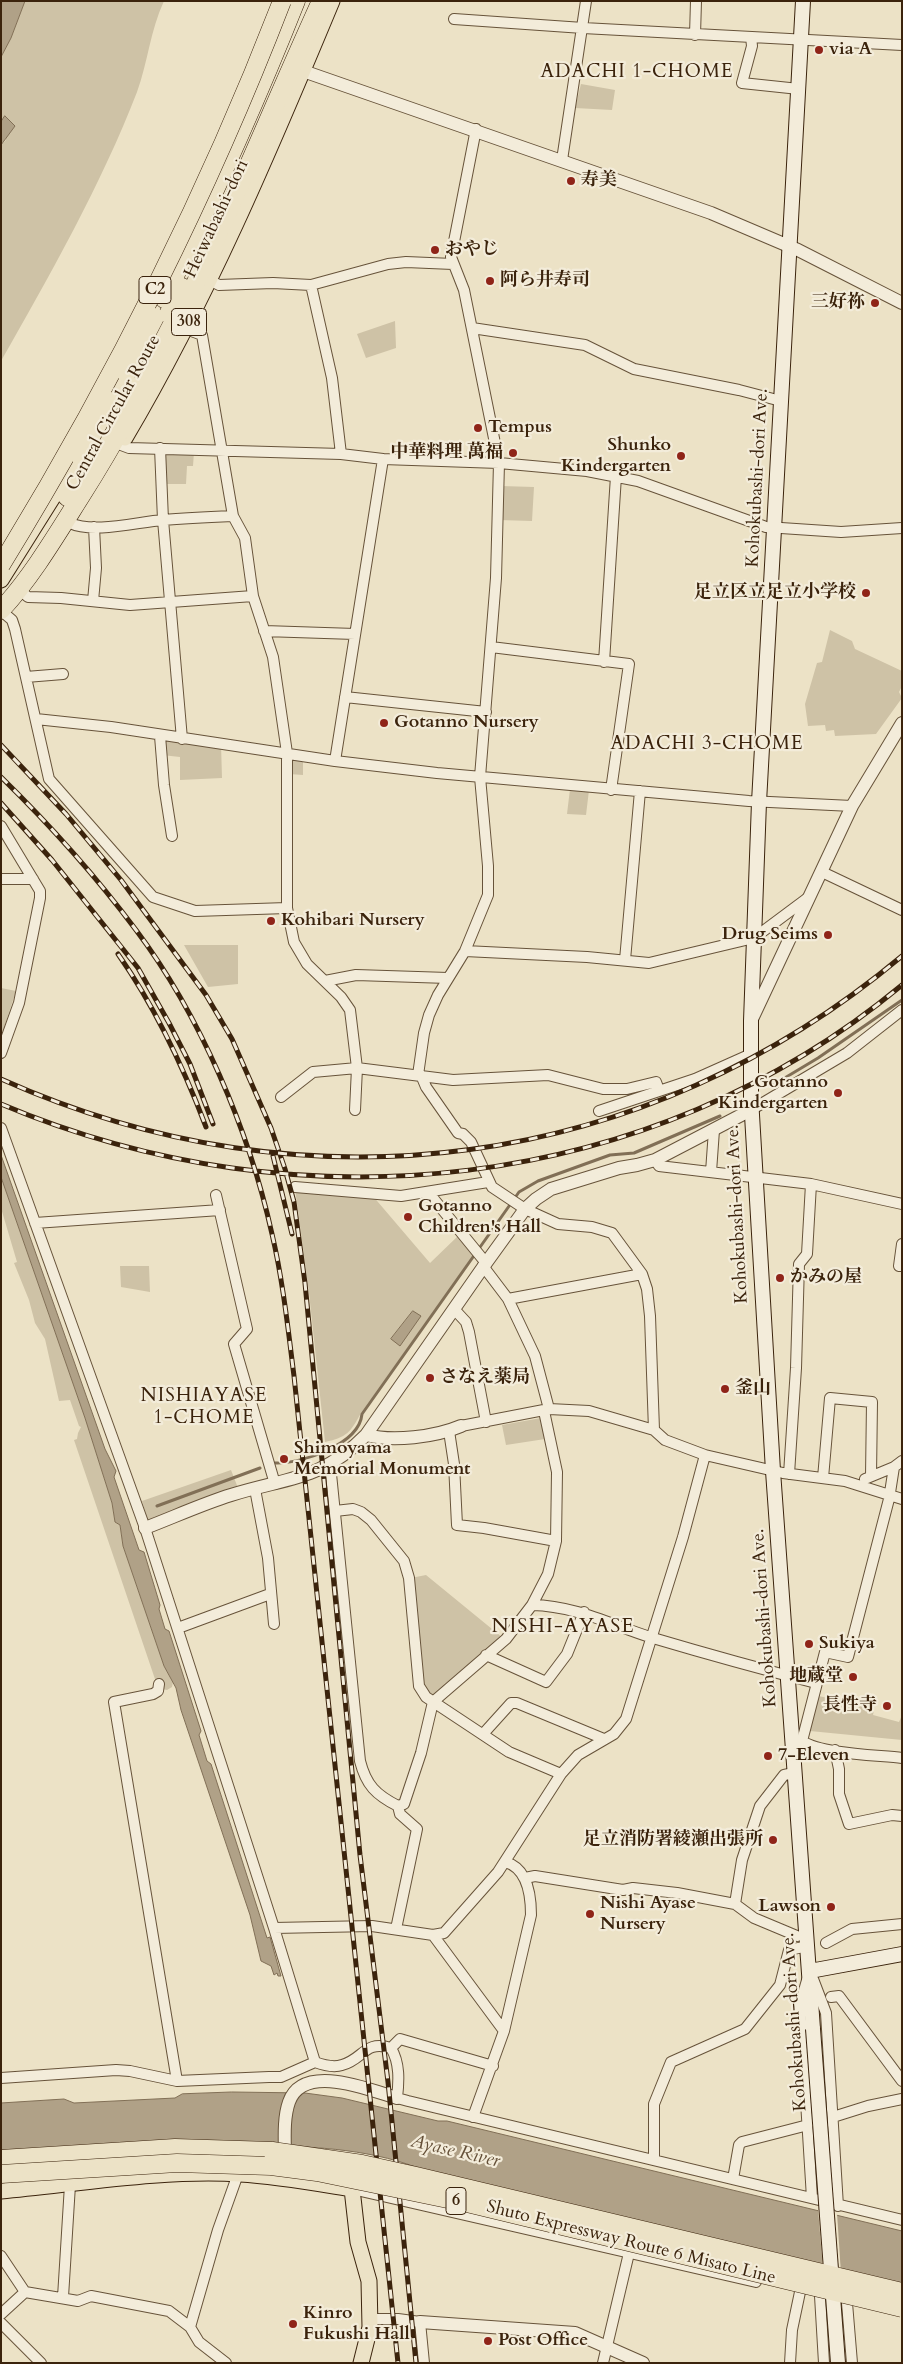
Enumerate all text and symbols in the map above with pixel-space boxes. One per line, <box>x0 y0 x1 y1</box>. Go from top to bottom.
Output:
place label: via A <box>829 39 872 61</box>
marker: via A <box>813 44 825 56</box>
district label: ADACHI 1-CHOME <box>539 62 735 84</box>
street label: Heiwabashi-dori <box>180 156 254 282</box>
place label: 寿美 <box>581 170 617 192</box>
marker: 寿美 <box>565 175 577 187</box>
place label: おやじ <box>445 239 499 261</box>
marker: おやじ <box>429 244 441 256</box>
place label: 阿ら井寿司 <box>500 270 590 292</box>
marker: 阿ら井寿司 <box>484 275 496 287</box>
road number: C2 <box>139 276 171 304</box>
place label: 三好祢 <box>811 292 865 314</box>
marker: 三好祢 <box>869 297 881 309</box>
road number: 308 <box>172 308 206 336</box>
street label: Central Circular Route <box>62 331 166 495</box>
street label: Kohokubashi-dori Ave. <box>743 388 773 568</box>
place label: Tempus <box>488 417 552 439</box>
marker: Tempus <box>472 422 484 434</box>
place label: Shunko Kindergarten <box>561 435 671 478</box>
place label: 中華料理 萬福 <box>390 442 503 464</box>
marker: 中華料理 萬福 <box>507 447 519 459</box>
marker: Shunko Kindergarten <box>675 450 687 462</box>
place label: 足立区立足立小学校 <box>694 582 856 604</box>
marker: 足立区立足立小学校 <box>860 587 872 599</box>
place label: Gotanno Nursery <box>394 712 539 734</box>
marker: Gotanno Nursery <box>378 717 390 729</box>
district label: ADACHI 3-CHOME <box>609 734 805 756</box>
place label: Kohibari Nursery <box>281 910 425 932</box>
marker: Kohibari Nursery <box>265 915 277 927</box>
place label: Drug Seims <box>722 924 818 946</box>
marker: Drug Seims <box>822 929 834 941</box>
place label: Gotanno Kindergarten <box>718 1072 828 1114</box>
marker: Gotanno Kindergarten <box>832 1087 844 1099</box>
street label: Kohokubashi-dori Ave. <box>723 1124 753 1304</box>
place label: Gotanno Children's Hall <box>418 1196 541 1238</box>
marker: Gotanno Children's Hall <box>402 1211 414 1223</box>
place label: かみの屋 <box>790 1267 862 1289</box>
marker: かみの屋 <box>774 1272 786 1284</box>
place label: さなえ薬局 <box>440 1367 530 1389</box>
marker: さなえ薬局 <box>424 1372 436 1384</box>
place label: 釜山 <box>735 1378 771 1400</box>
marker: 釜山 <box>719 1383 731 1395</box>
district label: NISHIAYASE 1-CHOME <box>139 1386 269 1430</box>
place label: Shimoyama Memorial Monument <box>294 1438 470 1480</box>
marker: Shimoyama Memorial Monument <box>278 1453 290 1465</box>
street label: Kohokubashi-dori Ave. <box>748 1528 782 1708</box>
district label: NISHI-AYASE <box>490 1615 636 1639</box>
place label: Sukiya <box>819 1633 875 1655</box>
marker: Sukiya <box>803 1638 815 1650</box>
place label: 地蔵堂 <box>789 1666 843 1688</box>
marker: 地蔵堂 <box>847 1671 859 1683</box>
place label: 長性寺 <box>823 1695 877 1717</box>
marker: 長性寺 <box>881 1700 893 1712</box>
place label: 7-Eleven <box>778 1745 850 1767</box>
marker: 7-Eleven <box>762 1750 774 1762</box>
place label: 足立消防署綾瀬出張所 <box>583 1829 763 1851</box>
marker: 足立消防署綾瀬出張所 <box>767 1834 779 1846</box>
place label: Nishi Ayase Nursery <box>600 1893 696 1936</box>
place label: Lawson <box>758 1896 821 1918</box>
marker: Lawson <box>825 1901 837 1913</box>
marker: Nishi Ayase Nursery <box>584 1908 596 1920</box>
street label: Kohokubashi-dori Ave. <box>778 1932 812 2112</box>
water label: Ayase River <box>408 2131 502 2173</box>
road number: 6 <box>446 2188 466 2214</box>
street label: Shuto Expressway Route 6 Misato Line <box>484 2197 778 2289</box>
place label: Kinro Fukushi Hall <box>303 2303 410 2346</box>
marker: Kinro Fukushi Hall <box>287 2318 299 2330</box>
place label: Post Office <box>498 2330 588 2352</box>
marker: Post Office <box>482 2335 494 2347</box>

